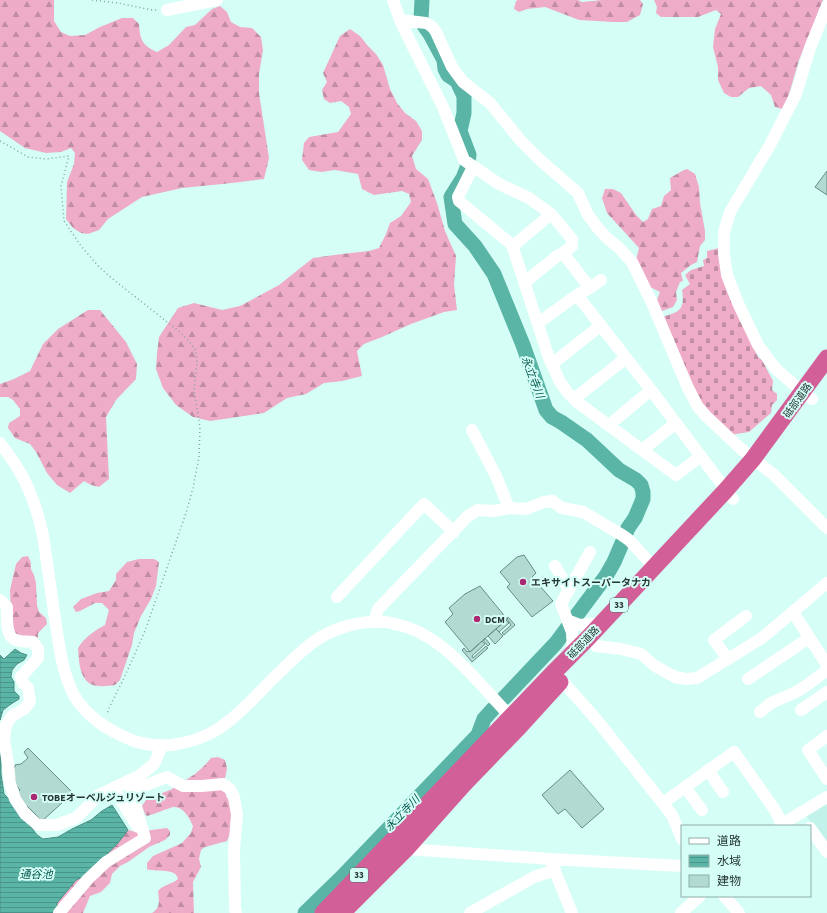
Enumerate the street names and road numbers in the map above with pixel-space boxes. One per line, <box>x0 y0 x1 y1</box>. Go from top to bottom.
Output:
street label: 砥部道路 <box>780 380 815 421</box>
road number: 33 <box>610 598 628 612</box>
street label: 砥部道路 <box>565 623 603 662</box>
road number: 33 <box>350 868 368 882</box>

